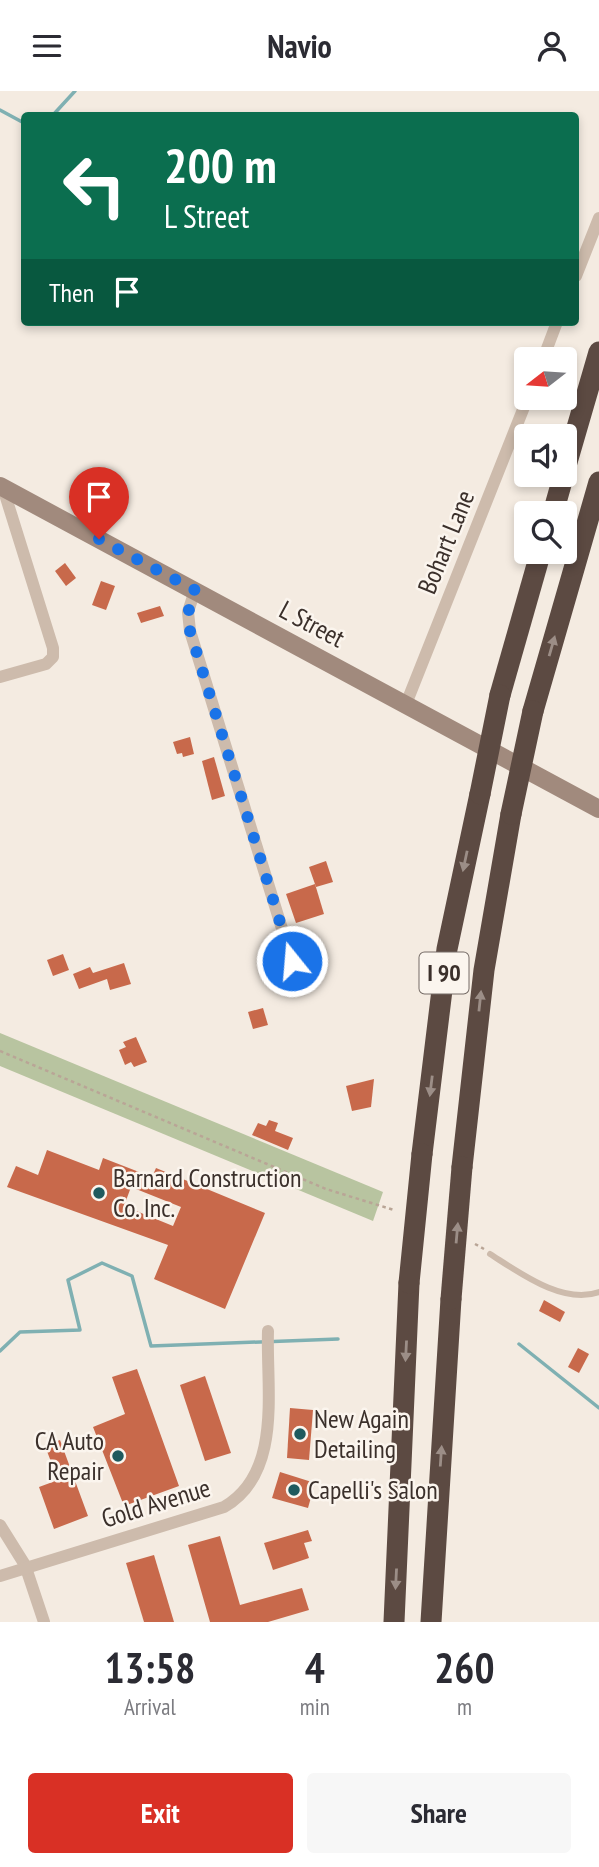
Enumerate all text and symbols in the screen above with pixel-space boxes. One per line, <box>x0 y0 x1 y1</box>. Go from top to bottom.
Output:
text: Navio <box>267 25 332 67</box>
icon: menu <box>28 27 66 65</box>
icon: person <box>533 27 571 65</box>
text: 200 m <box>164 133 277 197</box>
icon: left <box>49 140 140 231</box>
text: L Street <box>164 195 249 237</box>
icon: arrive <box>108 273 146 311</box>
text: Then <box>49 276 94 309</box>
north arrow <box>514 347 578 409</box>
map controls <box>514 347 577 564</box>
button: sound <box>514 424 577 487</box>
pin <box>69 467 129 539</box>
icon: arrive <box>80 478 118 516</box>
street label: Bohart Lane <box>410 485 481 598</box>
button: search <box>514 501 577 564</box>
street label: L Street <box>274 593 351 654</box>
one-way arrow <box>547 635 557 656</box>
one-way arrow <box>460 850 471 872</box>
position arrow <box>255 924 329 998</box>
road number: I 90 <box>420 953 468 993</box>
one-way arrow <box>475 990 486 1012</box>
one-way arrow <box>425 1075 436 1097</box>
place label: Barnard Construction Co. Inc. <box>113 1161 301 1224</box>
marker: Barnard Construction Co. Inc. <box>91 1185 107 1201</box>
one-way arrow <box>452 1222 463 1244</box>
one-way arrow <box>400 1341 411 1363</box>
place label: New Again Detailing <box>314 1402 409 1465</box>
place label: CA Auto Repair <box>35 1424 104 1487</box>
marker: New Again Detailing <box>292 1426 308 1442</box>
one-way arrow <box>436 1445 447 1467</box>
marker: CA Auto Repair <box>110 1448 126 1464</box>
street label: Gold Avenue <box>98 1470 214 1535</box>
place label: Capelli's Salon <box>308 1473 438 1506</box>
marker: Capelli's Salon <box>286 1482 302 1498</box>
one-way arrow <box>390 1568 401 1590</box>
text: 13:58 <box>104 1640 195 1695</box>
text: 4 <box>305 1640 325 1695</box>
text: 260 <box>434 1640 495 1695</box>
text: Arrival <box>124 1692 176 1721</box>
text: min <box>300 1692 330 1721</box>
text: m <box>457 1692 472 1721</box>
button: Exit <box>28 1773 293 1853</box>
button: Share <box>307 1773 571 1853</box>

